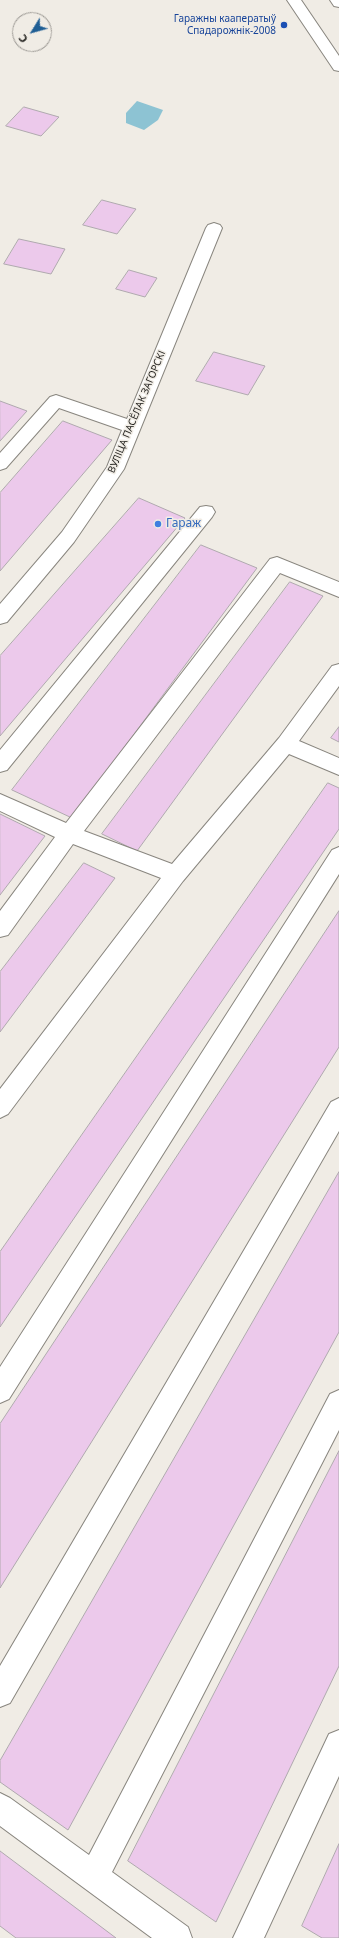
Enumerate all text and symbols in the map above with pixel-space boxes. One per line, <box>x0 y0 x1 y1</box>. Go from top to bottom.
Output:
north arrow <box>12 12 52 52</box>
place label: Гаражны кааператыў Спадарожнік-2008 <box>174 13 276 36</box>
marker: Гаражны кааператыў Спадарожнік-2008 <box>279 20 289 30</box>
text: С <box>15 32 31 46</box>
street label: ВУЛІЦА ПАСЁЛАК ЗАГОРСКІ <box>106 349 168 475</box>
place label: Гараж <box>166 517 201 531</box>
marker: Гараж <box>153 519 163 529</box>

